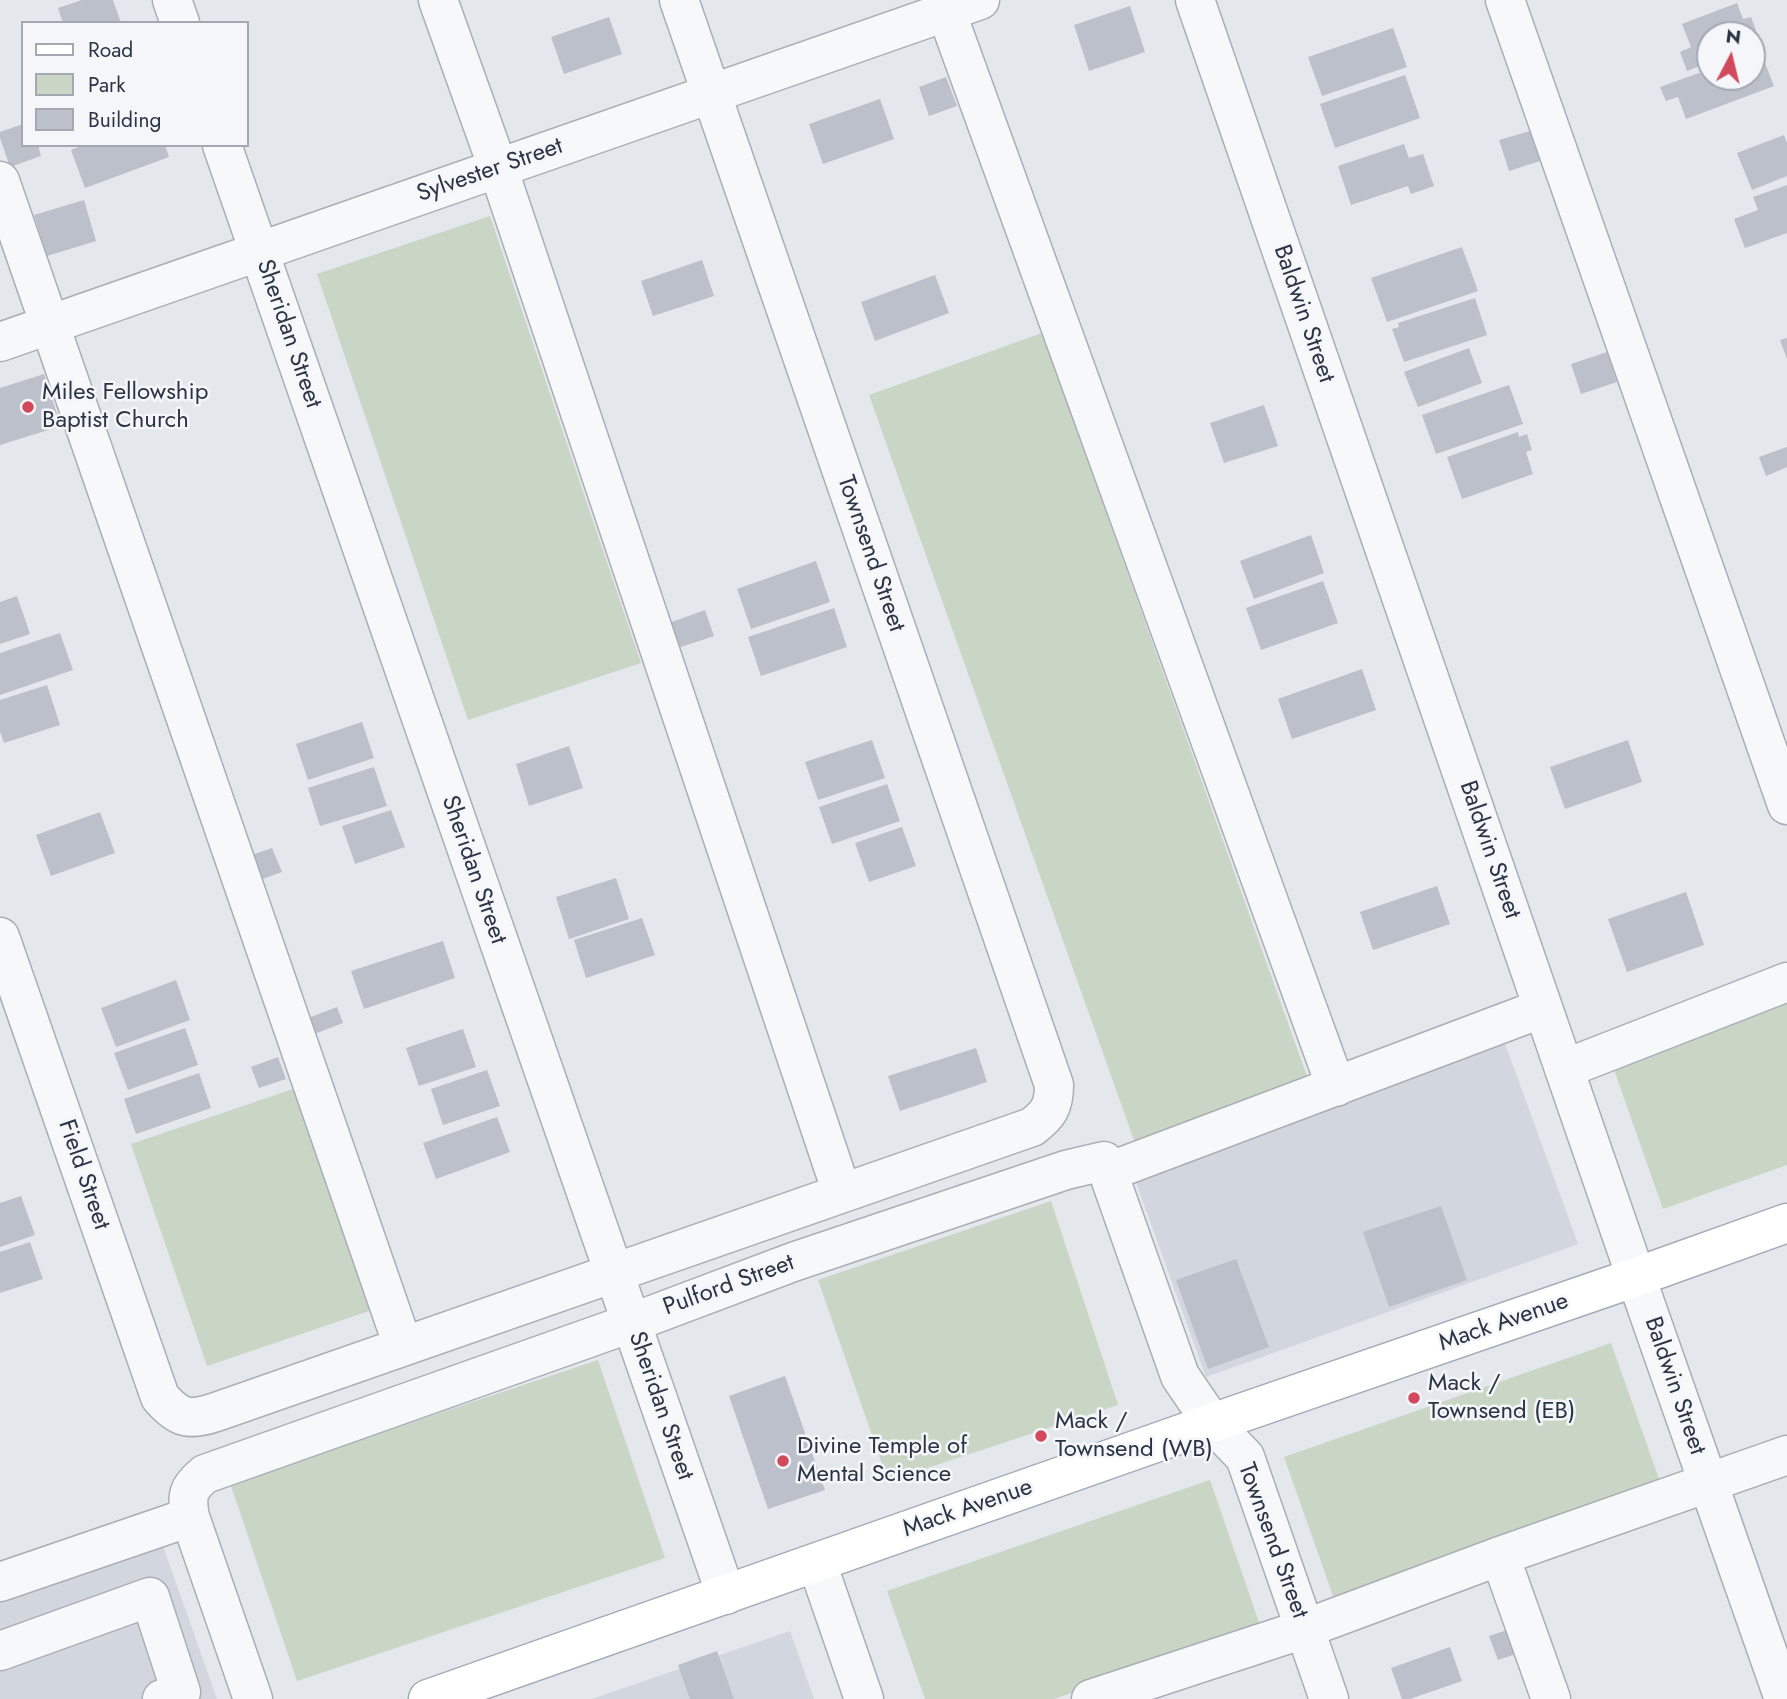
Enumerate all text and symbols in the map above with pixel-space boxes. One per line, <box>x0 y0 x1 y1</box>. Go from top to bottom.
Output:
legend <box>21 21 248 147</box>
north arrow <box>1696 21 1766 91</box>
text: N <box>1724 22 1743 51</box>
text: Road <box>88 35 133 65</box>
text: Park <box>88 70 125 100</box>
text: Building <box>88 105 161 135</box>
street label: Sylvester Street <box>413 133 567 209</box>
street label: Baldwin Street <box>1266 241 1340 387</box>
street label: Sheridan Street <box>249 256 327 412</box>
place label: Miles Fellowship Baptist Church <box>42 379 208 435</box>
marker: Miles Fellowship Baptist Church <box>20 399 36 415</box>
street label: Townsend Street <box>830 472 910 636</box>
street label: Baldwin Street <box>1452 777 1526 923</box>
street label: Sheridan Street <box>434 792 512 948</box>
street label: Field Street <box>51 1116 115 1234</box>
street label: Pulford Street <box>660 1249 798 1323</box>
street label: Mack Avenue <box>1436 1287 1572 1359</box>
street label: Baldwin Street <box>1637 1313 1711 1459</box>
street label: Sheridan Street <box>621 1328 699 1484</box>
place label: Mack / Townsend (EB) <box>1428 1370 1575 1426</box>
marker: Mack / Townsend (EB) <box>1406 1390 1422 1406</box>
place label: Mack / Townsend (WB) <box>1055 1408 1213 1464</box>
marker: Mack / Townsend (WB) <box>1033 1428 1049 1444</box>
place label: Divine Temple of Mental Science <box>797 1433 967 1489</box>
marker: Divine Temple of Mental Science <box>775 1453 791 1469</box>
street label: Townsend Street <box>1231 1459 1313 1623</box>
street label: Mack Avenue <box>900 1473 1036 1545</box>

